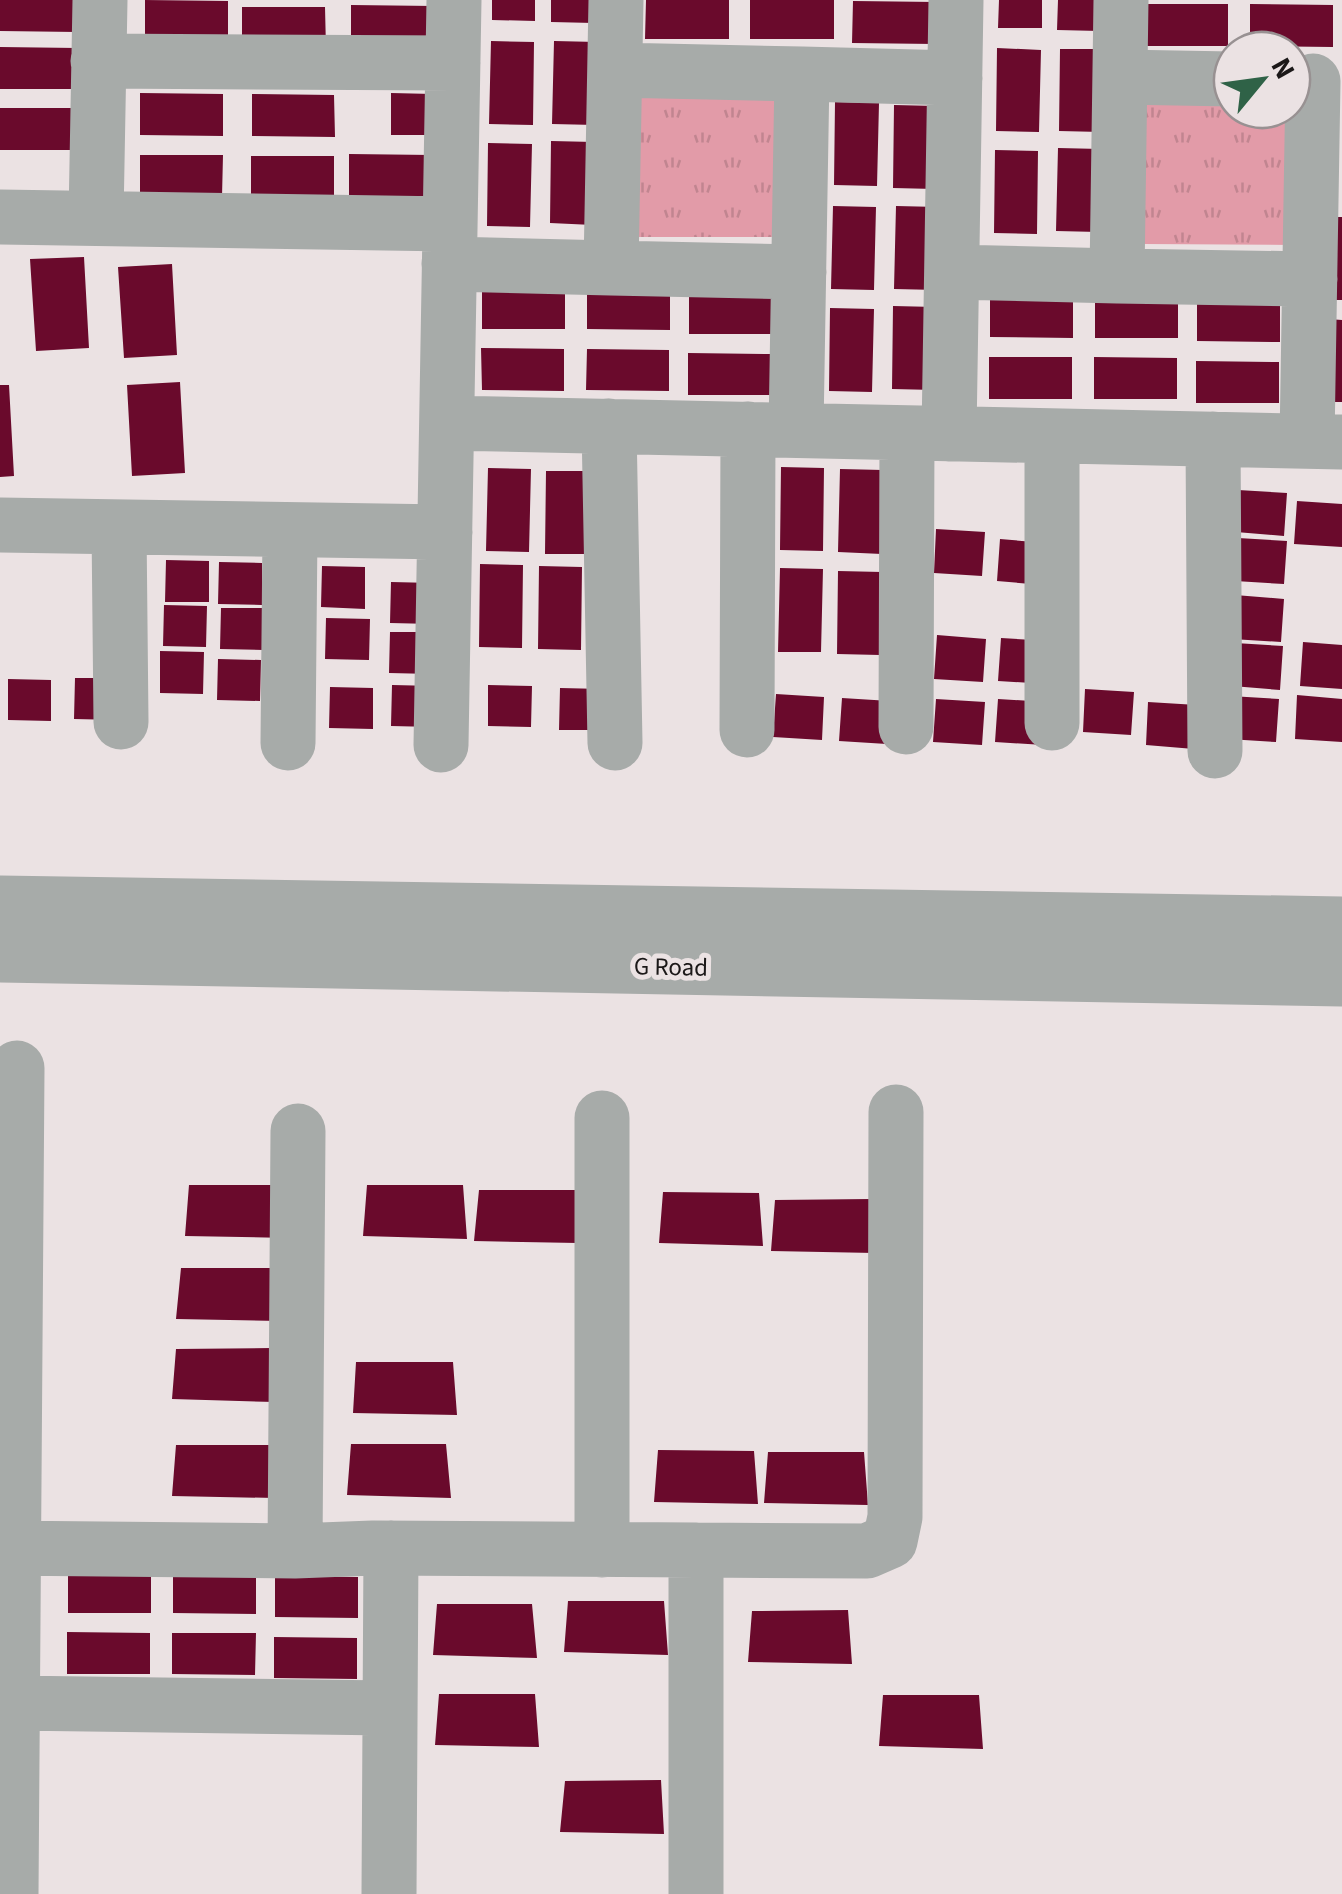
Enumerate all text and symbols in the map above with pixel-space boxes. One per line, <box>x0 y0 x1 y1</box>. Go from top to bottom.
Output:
north arrow <box>1212 30 1312 130</box>
text: N <box>1261 51 1305 86</box>
street label: G Road <box>634 948 708 986</box>

